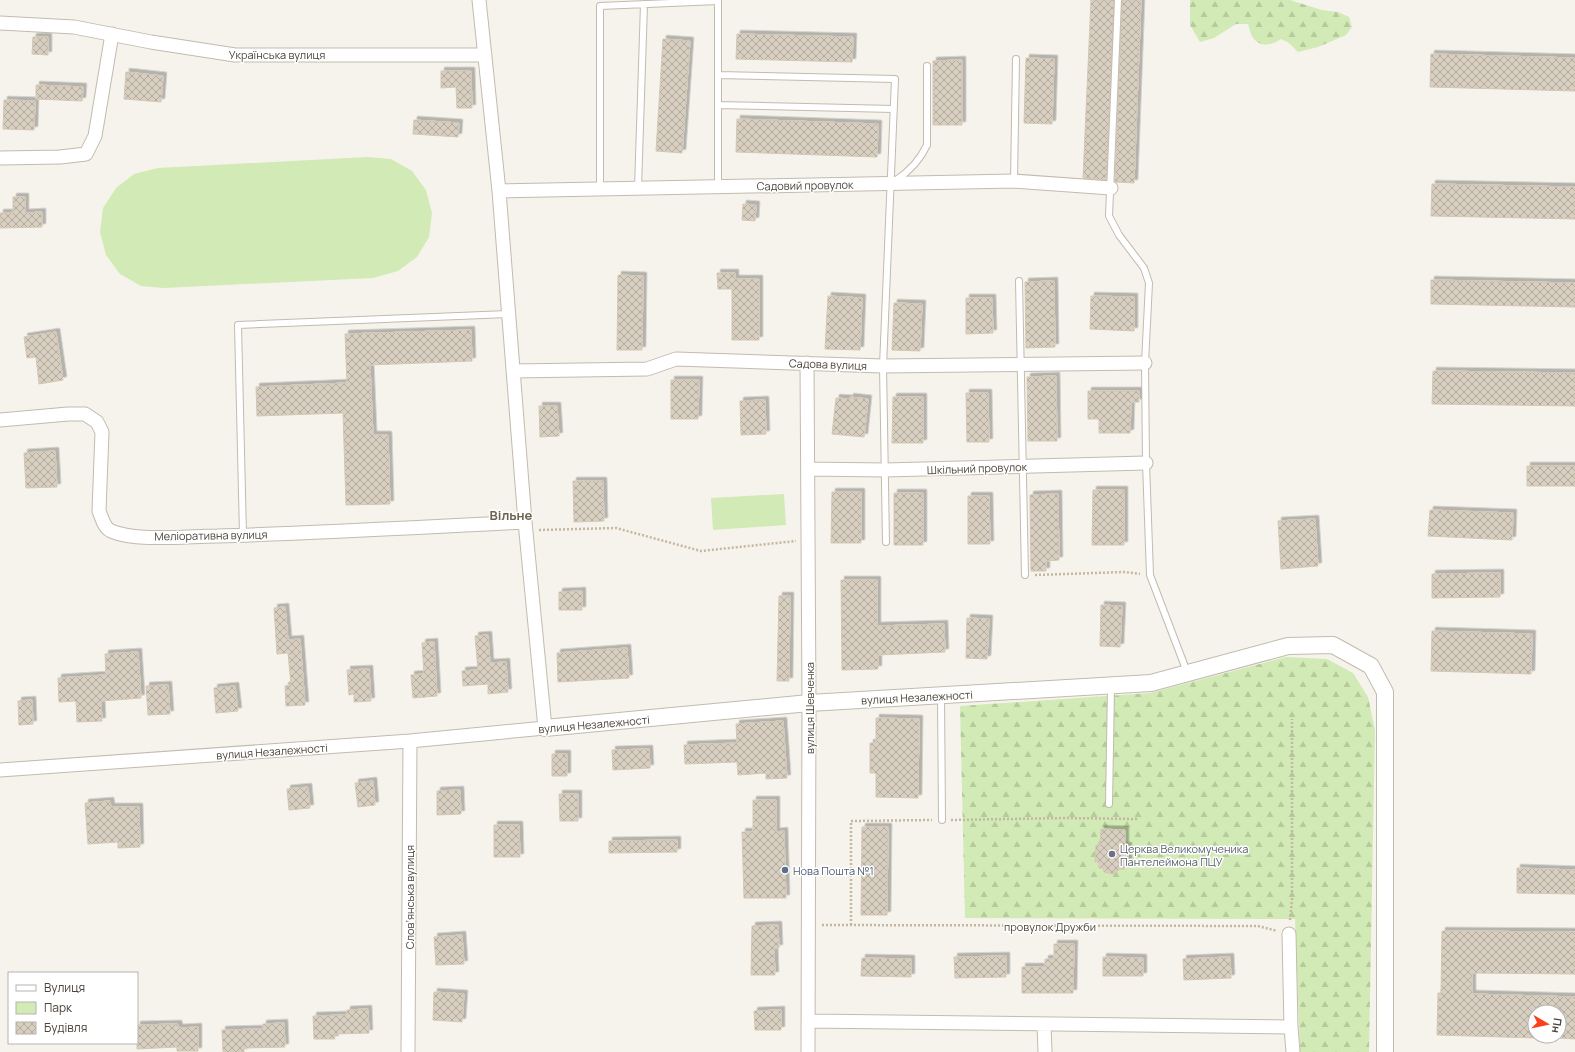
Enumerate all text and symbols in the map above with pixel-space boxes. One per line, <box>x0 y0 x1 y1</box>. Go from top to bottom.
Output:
street label: Українська вулиця <box>229 47 325 62</box>
street label: Садовий провулок <box>757 177 854 193</box>
street label: Садова вулиця <box>789 355 867 373</box>
street label: Шкільний провулок <box>927 459 1028 477</box>
district label: Вільне <box>490 506 533 524</box>
street label: Меліоративна вулиця <box>154 527 268 543</box>
street label: вулиця Шевченка <box>802 662 817 754</box>
street label: вулиця Незалежності <box>861 687 973 707</box>
street label: вулиця Незалежності <box>538 712 650 736</box>
street label: вулиця Незалежності <box>216 740 328 762</box>
place label: Церква Великомученика Пантелеймона ПЦУ <box>1120 841 1248 869</box>
street label: Словʼянська вулиця <box>402 845 417 949</box>
marker: Церква Великомученика Пантелеймона ПЦУ <box>1107 849 1117 859</box>
place label: Нова Пошта №1 <box>793 863 874 878</box>
marker: Нова Пошта №1 <box>780 865 790 875</box>
street label: провулок Дружби <box>1004 919 1096 934</box>
legend <box>8 972 138 1044</box>
text: Вулиця <box>44 979 85 996</box>
text: Парк <box>44 999 73 1016</box>
north arrow <box>1527 1004 1567 1044</box>
text: Пн <box>1549 1017 1566 1034</box>
text: Будівля <box>44 1019 87 1036</box>

